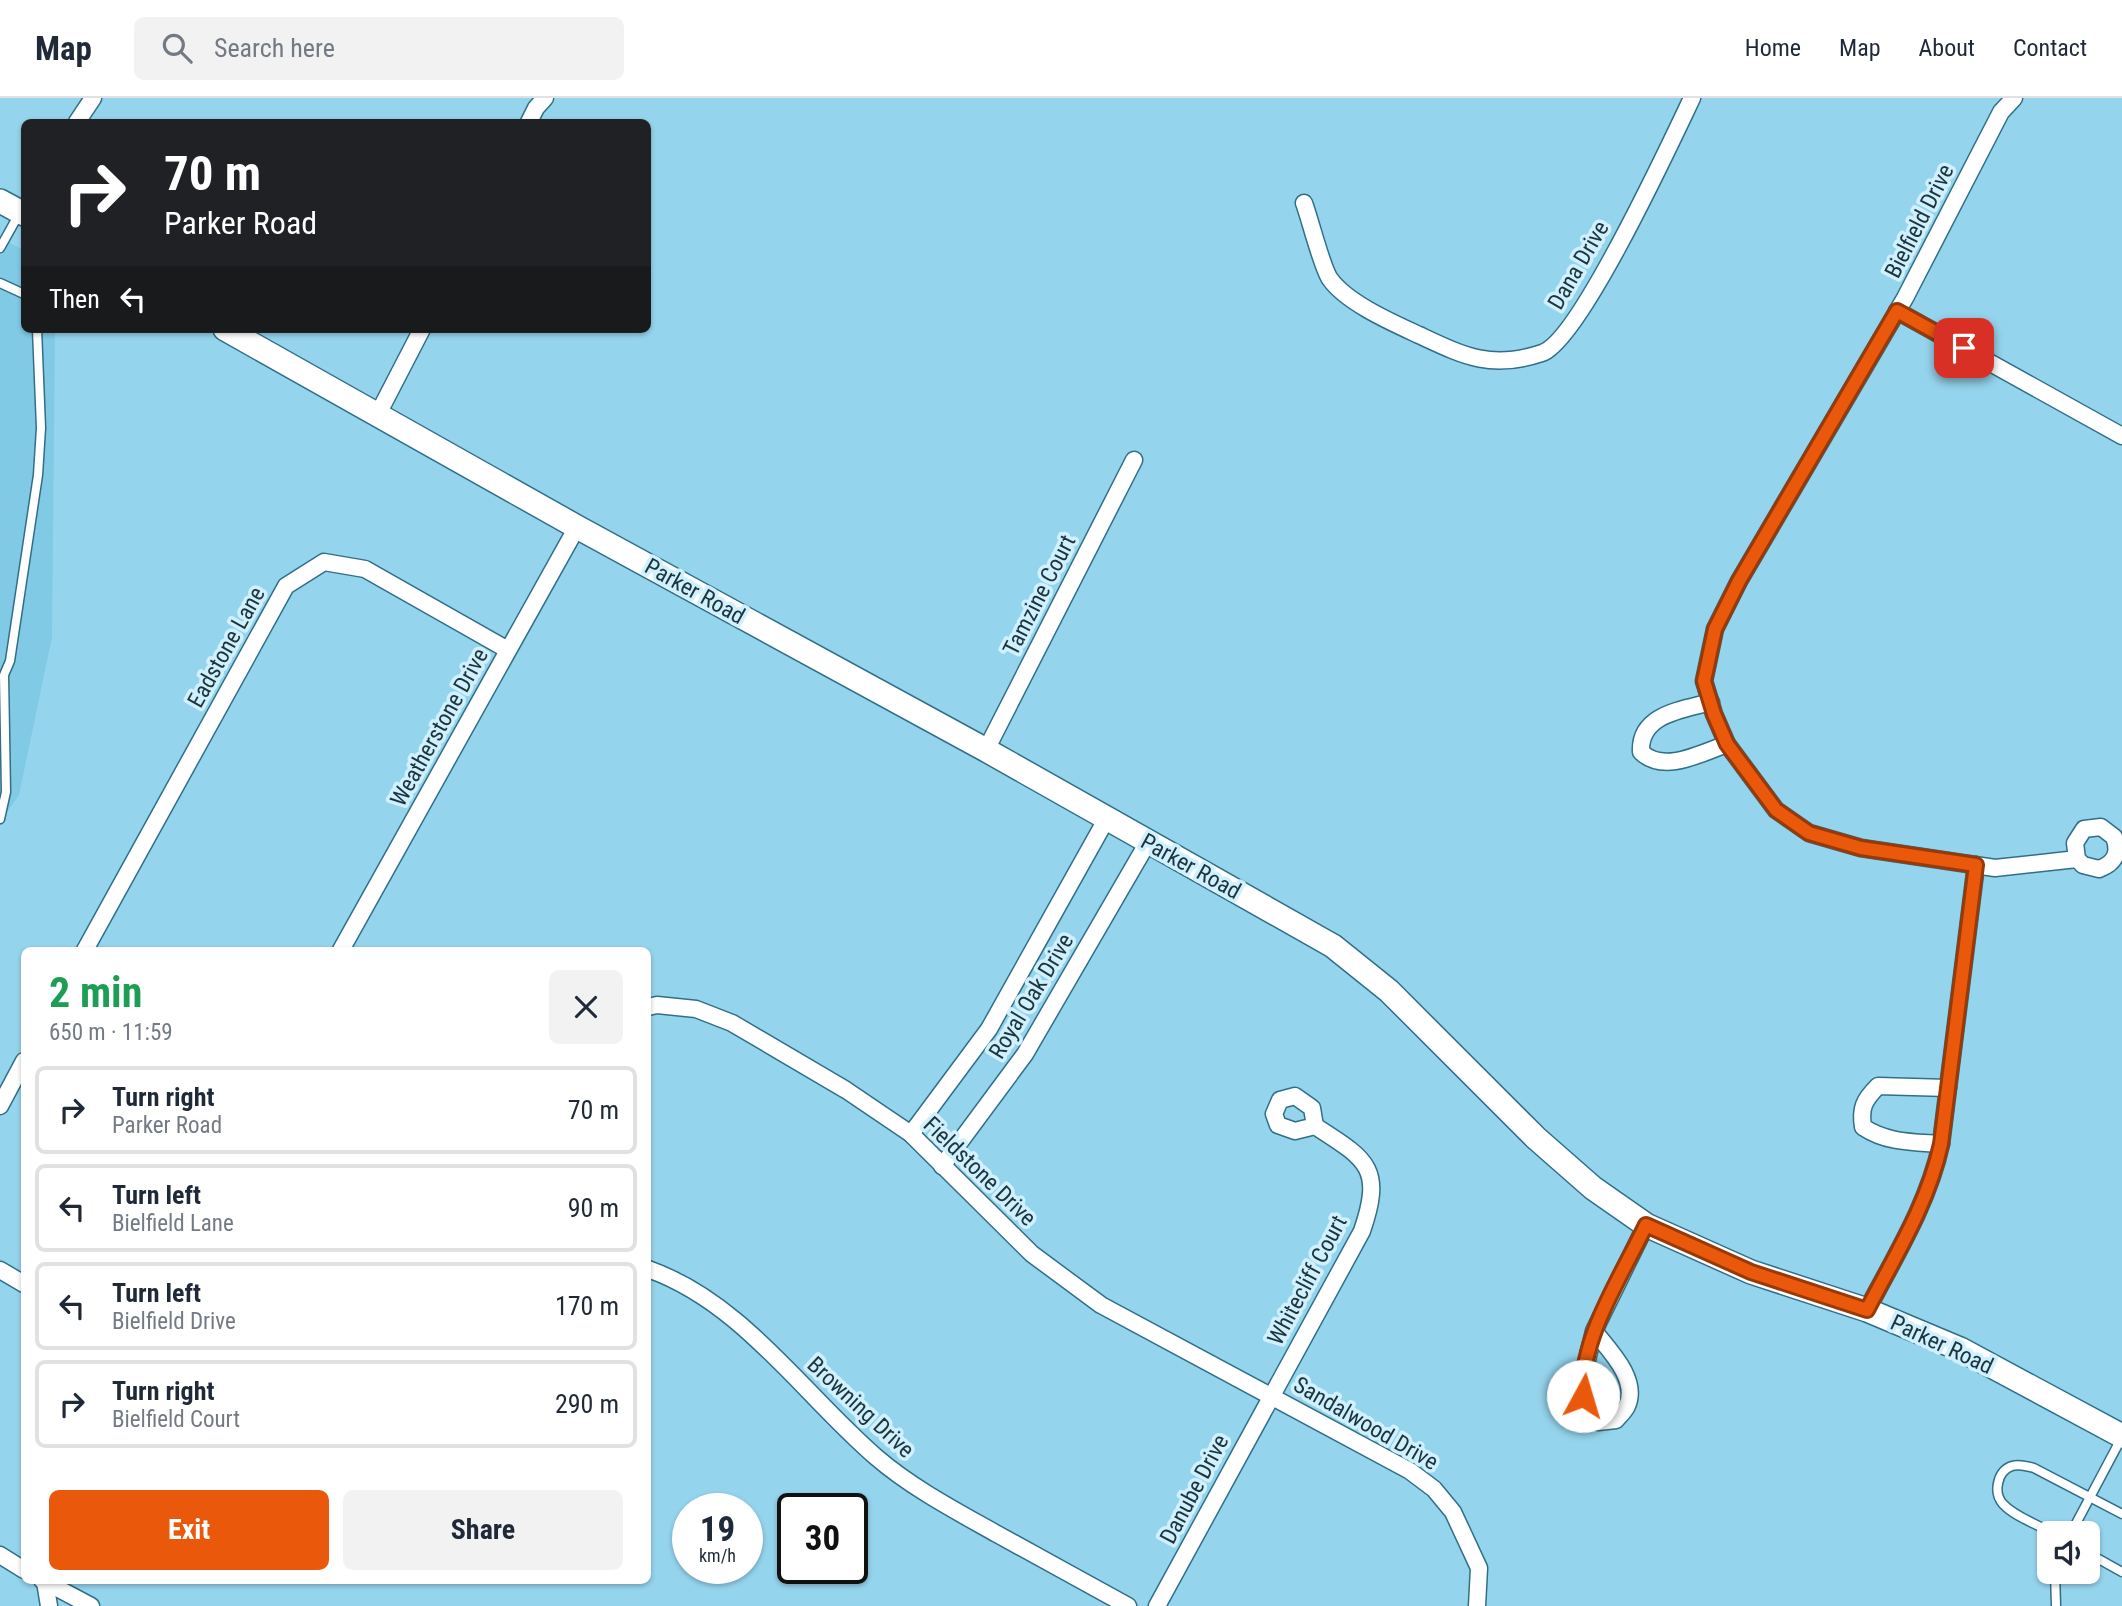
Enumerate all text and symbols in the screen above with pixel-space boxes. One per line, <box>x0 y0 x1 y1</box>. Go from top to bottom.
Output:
search box <box>134 17 624 80</box>
text: Map <box>35 29 92 68</box>
icon: search <box>158 29 196 67</box>
text: Search here <box>214 33 335 63</box>
text: Home <box>1745 34 1801 62</box>
text: Map <box>1839 34 1881 62</box>
text: About <box>1919 34 1975 62</box>
text: Contact <box>2013 34 2087 62</box>
text: 70 m <box>164 145 261 202</box>
icon: right <box>49 147 140 238</box>
street label: Bielfield Drive <box>1879 160 1960 283</box>
text: Parker Road <box>164 204 317 242</box>
street label: Dana Drive <box>1542 216 1614 314</box>
icon: left <box>114 280 152 318</box>
text: Then <box>49 284 100 314</box>
pin <box>1934 318 1994 378</box>
icon: arrive <box>1945 329 1983 367</box>
street label: Tamzine Court <box>998 530 1081 660</box>
street label: Parker Road <box>640 553 749 630</box>
street label: Eadstone Lane <box>182 582 271 712</box>
street label: Weatherstone Drive <box>385 644 494 811</box>
street label: Parker Road <box>1136 828 1245 905</box>
street label: Royal Oak Drive <box>984 929 1079 1064</box>
text: 2 min <box>49 968 142 1017</box>
button: close <box>549 970 623 1044</box>
text: 650 m · 11:59 <box>49 1019 173 1046</box>
text: Turn right <box>112 1082 214 1112</box>
icon: right <box>53 1091 91 1129</box>
text: 70 m <box>568 1095 619 1125</box>
street label: Fieldstone Drive <box>918 1111 1041 1232</box>
text: Parker Road <box>112 1112 222 1139</box>
text: Turn left <box>112 1180 201 1210</box>
icon: left <box>53 1189 91 1227</box>
text: 90 m <box>568 1193 619 1223</box>
text: Bielfield Lane <box>112 1210 234 1237</box>
street label: Whitecliff Court <box>1262 1211 1353 1350</box>
text: Turn left <box>112 1278 201 1308</box>
icon: left <box>53 1287 91 1325</box>
text: 170 m <box>555 1291 619 1321</box>
text: Bielfield Drive <box>112 1308 236 1335</box>
street label: Parker Road <box>1886 1309 1997 1380</box>
street label: Browning Drive <box>802 1351 920 1464</box>
position arrow <box>1546 1359 1620 1433</box>
street label: Sandalwood Drive <box>1289 1371 1443 1476</box>
text: Turn right <box>112 1376 214 1406</box>
icon: right <box>53 1385 91 1423</box>
text: 290 m <box>555 1389 619 1419</box>
text: Bielfield Court <box>112 1406 240 1433</box>
street label: Danube Drive <box>1154 1430 1234 1548</box>
button: Exit <box>49 1490 329 1570</box>
button: Share <box>343 1490 623 1570</box>
speed limit sign: 30 <box>777 1493 868 1584</box>
text: 19 <box>700 1509 735 1550</box>
map controls <box>2037 1521 2100 1584</box>
button: sound <box>2037 1521 2100 1584</box>
text: km/h <box>699 1545 736 1566</box>

